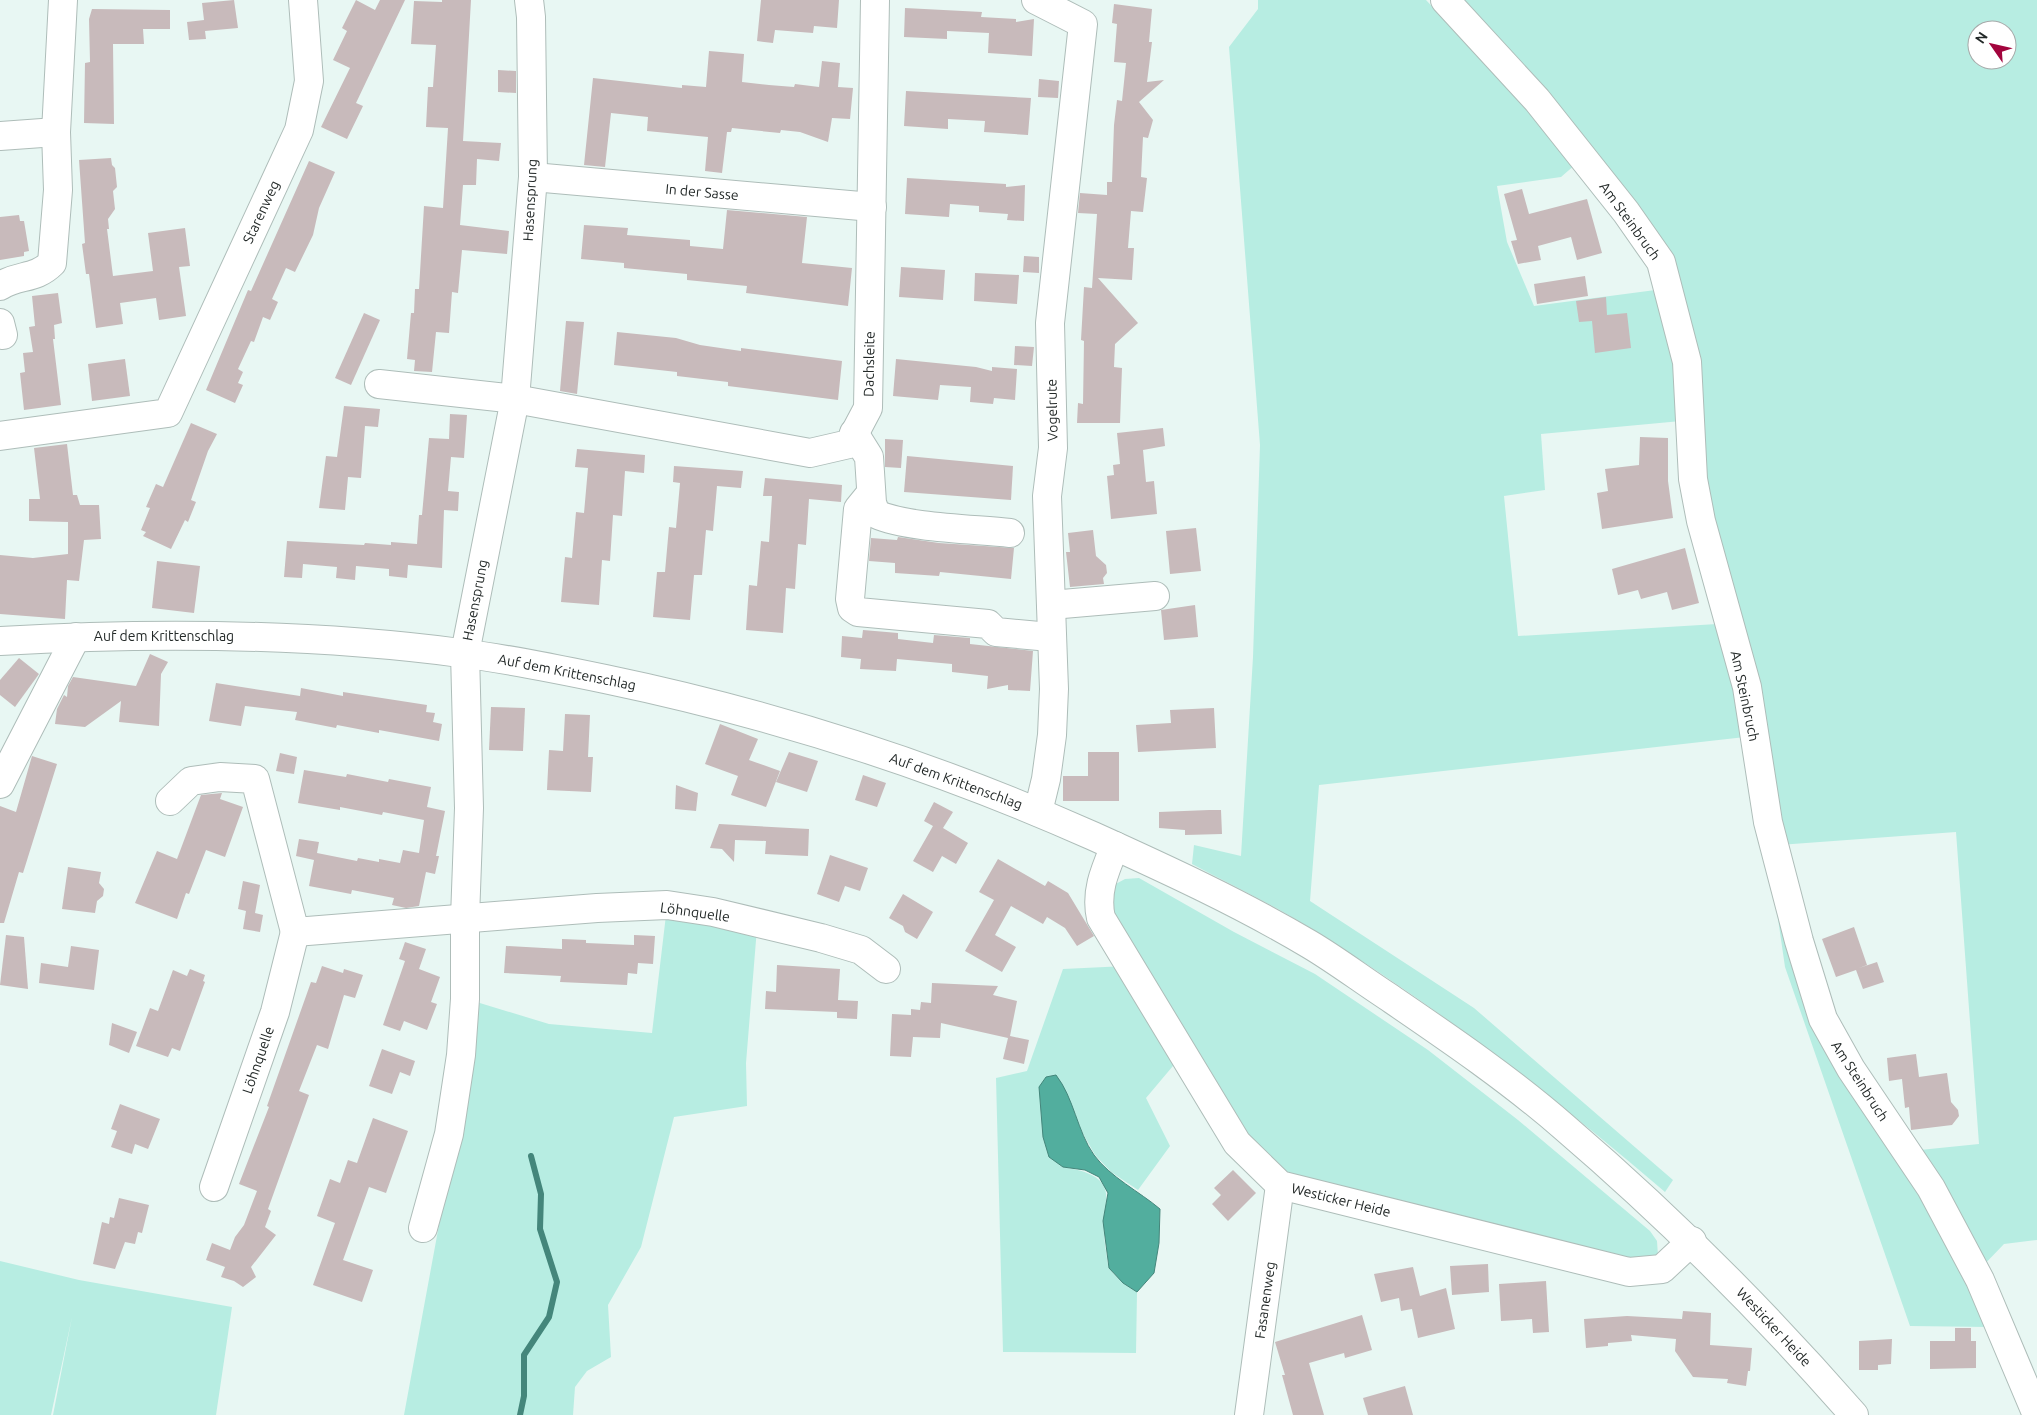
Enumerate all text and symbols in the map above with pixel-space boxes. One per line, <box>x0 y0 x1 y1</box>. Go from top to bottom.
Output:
north arrow <box>1967 20 2017 70</box>
text: N <box>1972 29 1991 47</box>
street label: Hasensprung <box>520 158 540 242</box>
street label: Starenweg <box>239 178 283 246</box>
street label: Am Steinbruch <box>1596 179 1664 263</box>
street label: In der Sasse <box>665 181 739 203</box>
street label: Dachsleite <box>860 331 878 397</box>
street label: Vogelrute <box>1043 379 1061 441</box>
street label: Hasensprung <box>459 558 491 642</box>
street label: Auf dem Krittenschlag <box>94 628 234 644</box>
street label: Am Steinbruch <box>1728 649 1762 743</box>
street label: Auf dem Krittenschlag <box>497 651 637 693</box>
street label: Auf dem Krittenschlag <box>887 749 1025 813</box>
street label: Löhnquelle <box>659 899 731 925</box>
street label: Löhnquelle <box>239 1024 277 1096</box>
street label: Am Steinbruch <box>1828 1038 1892 1124</box>
street label: Westicker Heide <box>1290 1180 1392 1220</box>
street label: Fasanenweg <box>1252 1260 1278 1340</box>
street label: Westicker Heide <box>1733 1284 1815 1370</box>

